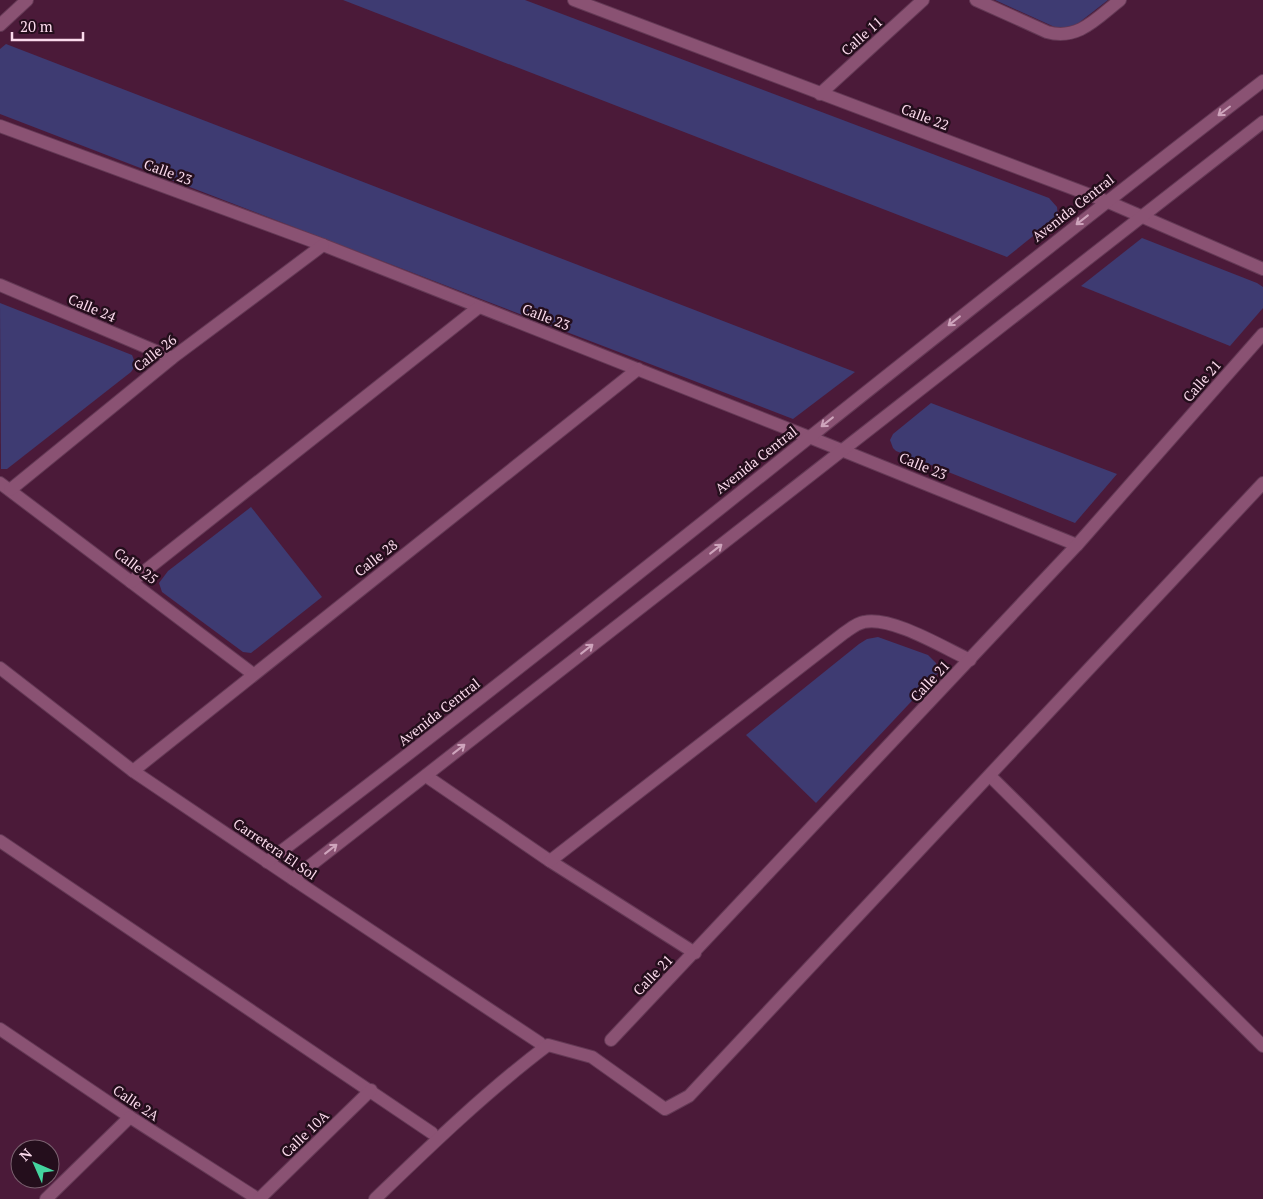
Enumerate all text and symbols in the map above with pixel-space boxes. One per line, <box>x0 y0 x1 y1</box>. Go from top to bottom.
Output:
scale bar <box>12 10 84 42</box>
street label: Calle 11 <box>837 12 887 59</box>
text: 20 m <box>20 16 53 36</box>
street label: Calle 22 <box>898 99 952 134</box>
one-way arrow <box>1218 105 1231 116</box>
street label: Calle 23 <box>141 154 195 189</box>
street label: Avenida Central <box>1028 170 1118 246</box>
one-way arrow <box>1076 215 1089 226</box>
street label: Calle 24 <box>66 289 119 326</box>
street label: Calle 23 <box>519 299 573 334</box>
one-way arrow <box>948 316 961 327</box>
street label: Calle 26 <box>129 329 181 375</box>
street label: Calle 21 <box>1178 356 1225 406</box>
one-way arrow <box>821 417 834 428</box>
street label: Avenida Central <box>711 422 801 498</box>
street label: Calle 23 <box>896 447 950 484</box>
street label: Calle 28 <box>350 535 401 580</box>
street label: Calle 25 <box>111 543 162 588</box>
one-way arrow <box>709 544 722 555</box>
one-way arrow <box>581 644 594 655</box>
street label: Calle 21 <box>906 656 954 705</box>
street label: Avenida Central <box>394 674 484 750</box>
one-way arrow <box>452 744 465 755</box>
street label: Carretera El Sol <box>230 814 321 884</box>
one-way arrow <box>324 844 337 855</box>
street label: Calle 21 <box>628 950 677 999</box>
street label: Calle 2A <box>109 1080 164 1125</box>
street label: Calle 10A <box>277 1106 333 1161</box>
north arrow <box>10 1139 60 1189</box>
text: N <box>15 1144 36 1165</box>

